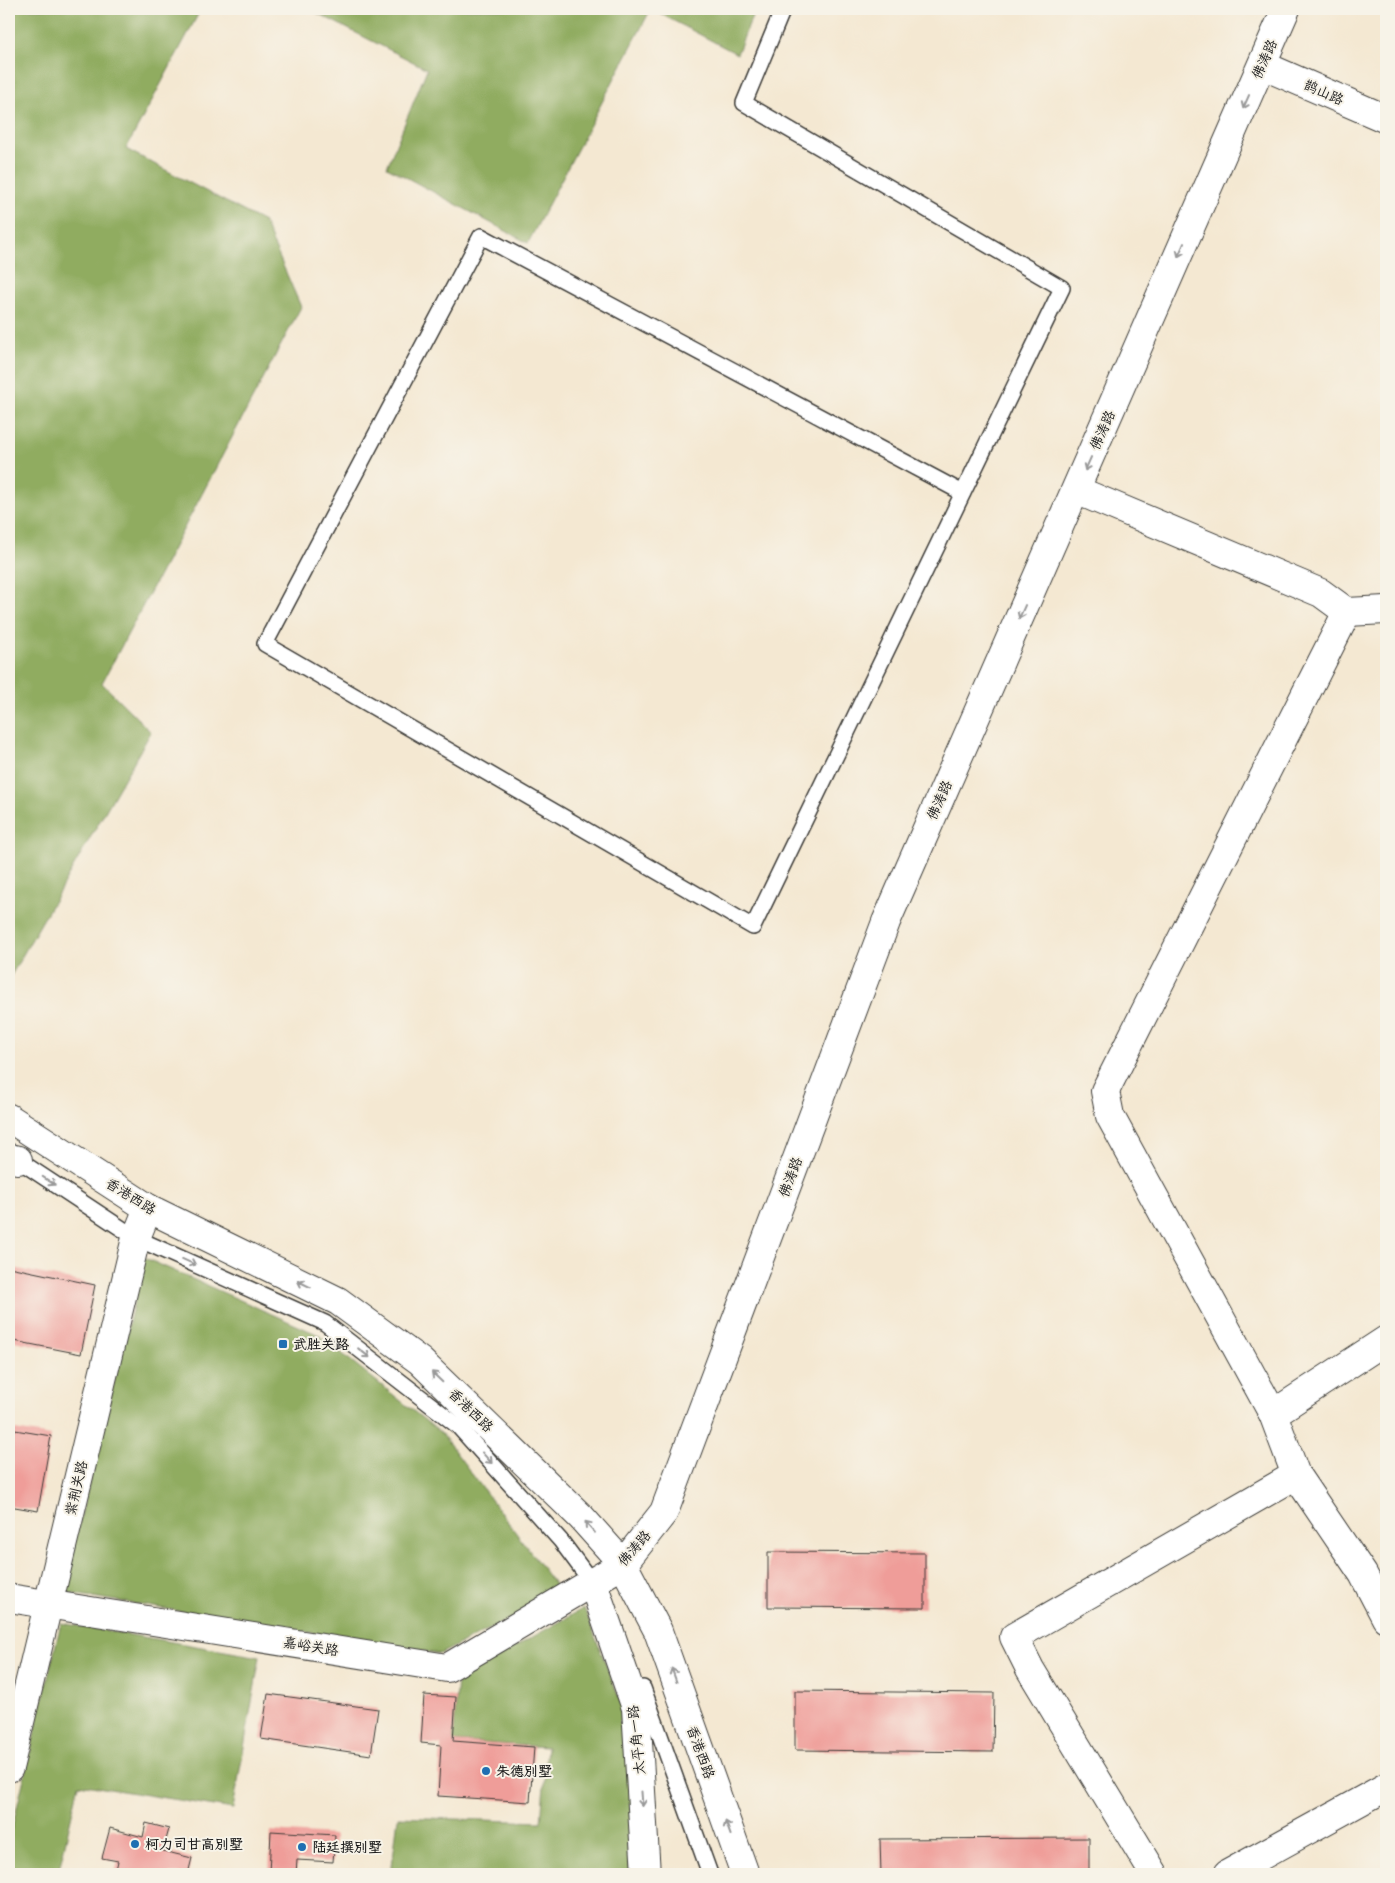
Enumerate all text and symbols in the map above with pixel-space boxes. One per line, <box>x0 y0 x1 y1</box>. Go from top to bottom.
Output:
street label: 佛涛路 <box>1249 37 1283 83</box>
street label: 鹊山路 <box>1300 77 1346 111</box>
one-way arrow <box>1240 94 1250 109</box>
one-way arrow <box>1175 242 1185 257</box>
street label: 佛涛路 <box>1087 408 1121 454</box>
one-way arrow <box>1082 456 1092 471</box>
one-way arrow <box>1017 604 1027 619</box>
street label: 佛涛路 <box>924 778 958 824</box>
street label: 佛涛路 <box>776 1155 808 1201</box>
street label: 香港西路 <box>101 1175 158 1220</box>
one-way arrow <box>42 1176 56 1186</box>
one-way arrow <box>182 1257 197 1267</box>
one-way arrow <box>297 1279 312 1289</box>
place label: 武胜关路 <box>293 1337 349 1355</box>
marker: 武胜关路 <box>277 1338 289 1350</box>
one-way arrow <box>357 1348 370 1359</box>
one-way arrow <box>430 1371 443 1383</box>
street label: 香港西路 <box>443 1386 496 1437</box>
one-way arrow <box>481 1452 493 1465</box>
street label: 紫荆关路 <box>63 1459 93 1518</box>
one-way arrow <box>585 1521 596 1534</box>
street label: 佛涛路 <box>615 1528 656 1571</box>
street label: 嘉峪关路 <box>282 1635 340 1661</box>
one-way arrow <box>669 1668 678 1683</box>
street label: 太平角一路 <box>625 1704 651 1776</box>
street label: 香港西路 <box>681 1723 717 1782</box>
place label: 朱德别墅 <box>496 1764 552 1782</box>
marker: 朱德别墅 <box>480 1765 492 1777</box>
one-way arrow <box>637 1791 646 1807</box>
one-way arrow <box>723 1821 732 1837</box>
place label: 柯力司甘高别墅 <box>145 1837 243 1855</box>
marker: 柯力司甘高别墅 <box>129 1838 141 1850</box>
place label: 陆廷撰别墅 <box>312 1840 382 1858</box>
marker: 陆廷撰别墅 <box>296 1841 308 1853</box>

